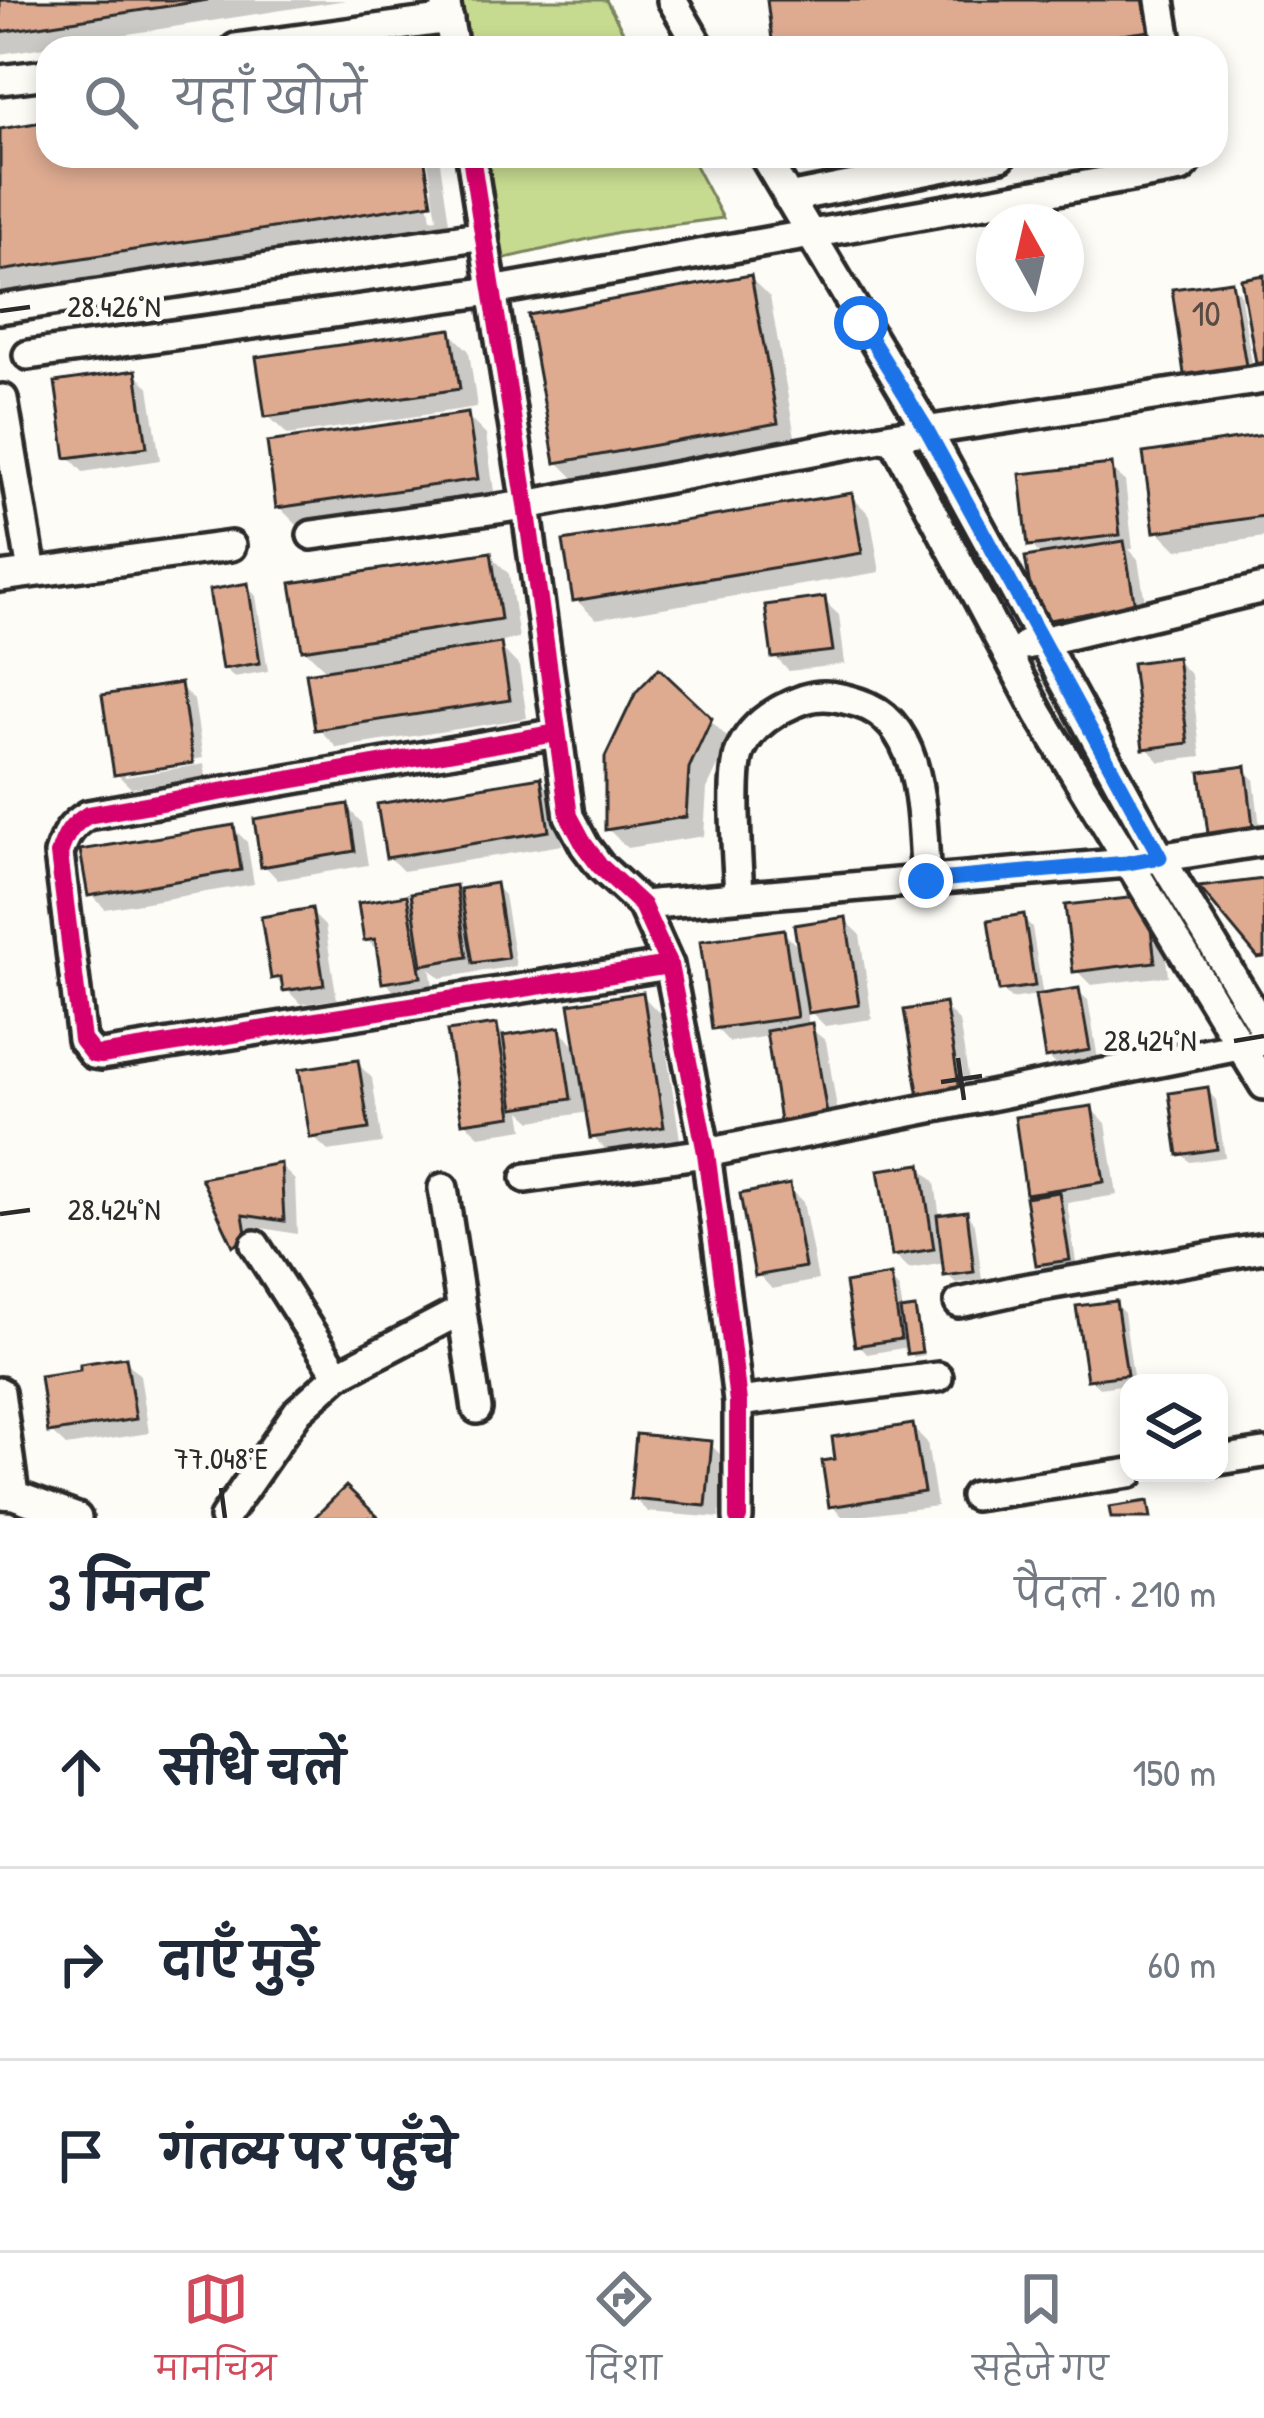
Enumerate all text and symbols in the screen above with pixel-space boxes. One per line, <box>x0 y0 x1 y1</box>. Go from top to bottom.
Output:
search box <box>36 36 1228 168</box>
text: यहाँ खोजें <box>174 67 366 128</box>
icon: search <box>78 69 144 135</box>
north arrow <box>976 204 1084 312</box>
text: 28.426°N <box>67 286 161 326</box>
house number: 10 <box>1191 288 1221 337</box>
route start <box>834 296 888 350</box>
route end <box>899 854 953 908</box>
text: 28.424°N <box>1104 1020 1196 1060</box>
text: 28.424°N <box>68 1189 160 1229</box>
map controls <box>1120 1374 1228 1482</box>
button: layers <box>1120 1374 1228 1482</box>
text: 77.048°E <box>174 1438 268 1478</box>
text: 3 मिनट <box>48 1557 206 1626</box>
text: पैदल · 210 m <box>1015 1566 1216 1619</box>
text: सीधे चलें <box>162 1737 345 1798</box>
icon: ahead <box>48 1739 114 1805</box>
text: 150 m <box>1132 1745 1216 1798</box>
text: दाएँ मुड़ें <box>162 1929 317 1990</box>
icon: right <box>48 1931 114 1997</box>
text: 60 m <box>1147 1937 1216 1990</box>
text: गंतव्य पर पहुँचे <box>162 2121 456 2182</box>
icon: arrive <box>48 2123 114 2189</box>
tab: मानचित्र <box>155 2266 276 2405</box>
tab: दिशा <box>587 2266 662 2405</box>
tab: सहेजे गए <box>972 2266 1109 2405</box>

